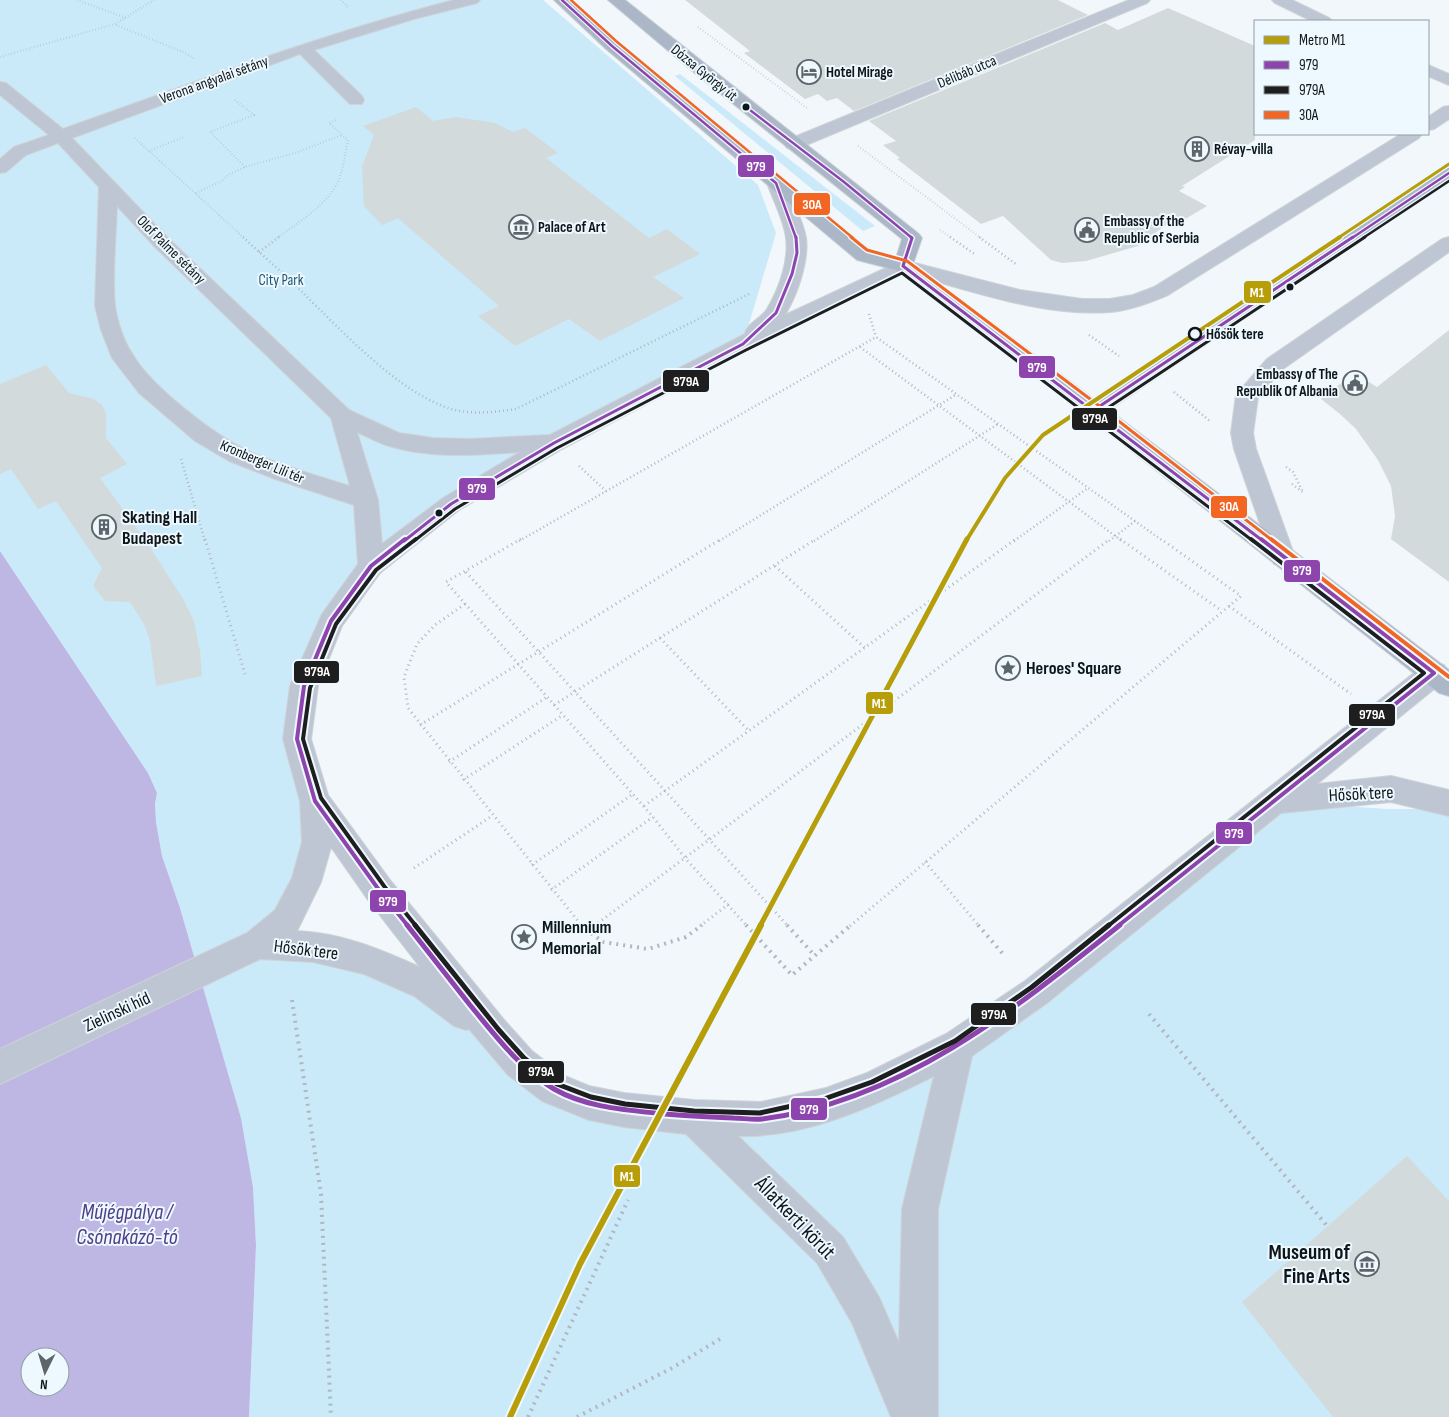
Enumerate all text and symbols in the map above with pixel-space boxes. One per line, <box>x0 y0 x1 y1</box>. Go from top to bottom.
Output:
legend <box>1254 20 1429 135</box>
text: Metro M1 <box>1299 31 1346 50</box>
street label: Dózsa György út <box>667 40 741 106</box>
street label: Délibáb utca <box>935 51 1000 93</box>
street label: Verona angyalai sétány <box>157 52 271 108</box>
text: 979 <box>1299 56 1318 75</box>
hotel icon: Hotel Mirage <box>796 59 822 85</box>
place label: Hotel Mirage <box>826 63 893 82</box>
text: 979A <box>1299 81 1325 100</box>
unlabelled marker <box>741 102 751 112</box>
text: 30A <box>1299 106 1319 125</box>
building icon: Révay-villa <box>1184 136 1210 162</box>
place label: Révay-villa <box>1214 140 1273 159</box>
line badge: 979 <box>737 154 775 178</box>
text: 979 <box>746 158 766 175</box>
line badge: 30A <box>793 192 831 216</box>
text: 30A <box>802 196 822 213</box>
street label: Olof Palme sétány <box>133 212 210 289</box>
place label: Embassy of the Republic of Serbia <box>1104 212 1199 248</box>
museum icon: Palace of Art <box>508 214 534 240</box>
public building icon: Embassy of the Republic of Serbia <box>1074 217 1100 243</box>
place label: Palace of Art <box>538 218 606 237</box>
park label: City Park <box>259 271 304 290</box>
line badge: M1 <box>1243 280 1272 304</box>
unlabelled marker <box>1285 282 1295 292</box>
text: M1 <box>1250 284 1265 301</box>
place label: Hősök tere <box>1206 325 1264 344</box>
marker: Hősök tere <box>1188 327 1202 341</box>
line badge: 979 <box>1018 355 1056 379</box>
text: 979 <box>1027 359 1047 376</box>
place label: Embassy of The Republik Of Albania <box>1236 365 1338 401</box>
line badge: 979A <box>662 369 710 393</box>
public building icon: Embassy of The Republik Of Albania <box>1342 370 1368 396</box>
text: 979A <box>673 373 699 390</box>
line badge: 979A <box>1071 407 1118 431</box>
text: 979A <box>1082 410 1108 427</box>
street label: Kronberger Lili tér <box>217 436 308 489</box>
line badge: 979 <box>458 477 496 501</box>
text: 979 <box>467 480 487 497</box>
line badge: 30A <box>1210 495 1248 519</box>
text: 30A <box>1219 498 1239 515</box>
place label: Skating Hall Budapest <box>122 507 197 549</box>
unlabelled marker <box>434 508 444 518</box>
building icon: Skating Hall Budapest <box>91 514 117 540</box>
line badge: 979 <box>1283 559 1321 583</box>
text: 979 <box>1292 562 1312 579</box>
place icon: Heroes' Square <box>995 655 1021 681</box>
place label: Heroes' Square <box>1026 658 1121 679</box>
line badge: 979A <box>293 660 340 684</box>
text: 979A <box>304 663 330 680</box>
line badge: M1 <box>865 691 894 715</box>
text: M1 <box>872 695 887 712</box>
line badge: 979A <box>1348 703 1396 727</box>
text: 979A <box>1359 706 1385 723</box>
street label: Hősök tere <box>1328 782 1394 806</box>
line badge: 979 <box>1215 821 1253 845</box>
text: 979 <box>1224 825 1244 842</box>
line badge: 979 <box>369 889 407 913</box>
text: 979 <box>378 893 398 910</box>
place label: Millennium Memorial <box>542 917 612 959</box>
place icon: Millennium Memorial <box>511 924 537 950</box>
street label: Hősök tere <box>273 936 339 964</box>
street label: Zielinski híd <box>80 987 154 1037</box>
line badge: 979A <box>970 1002 1017 1026</box>
text: 979A <box>981 1006 1007 1023</box>
line badge: 979A <box>517 1060 565 1084</box>
text: 979A <box>528 1063 554 1080</box>
line badge: 979 <box>790 1097 828 1121</box>
text: 979 <box>799 1101 819 1118</box>
line badge: M1 <box>613 1164 641 1188</box>
text: M1 <box>620 1168 635 1185</box>
street label: Állatkerti körút <box>749 1171 841 1265</box>
water label: Műjégpálya / Csónakázó-tó <box>76 1199 178 1251</box>
place label: Museum of Fine Arts <box>1268 1240 1350 1289</box>
museum icon: Museum of Fine Arts <box>1354 1251 1380 1277</box>
north arrow <box>20 1347 70 1397</box>
text: N <box>39 1376 48 1393</box>

